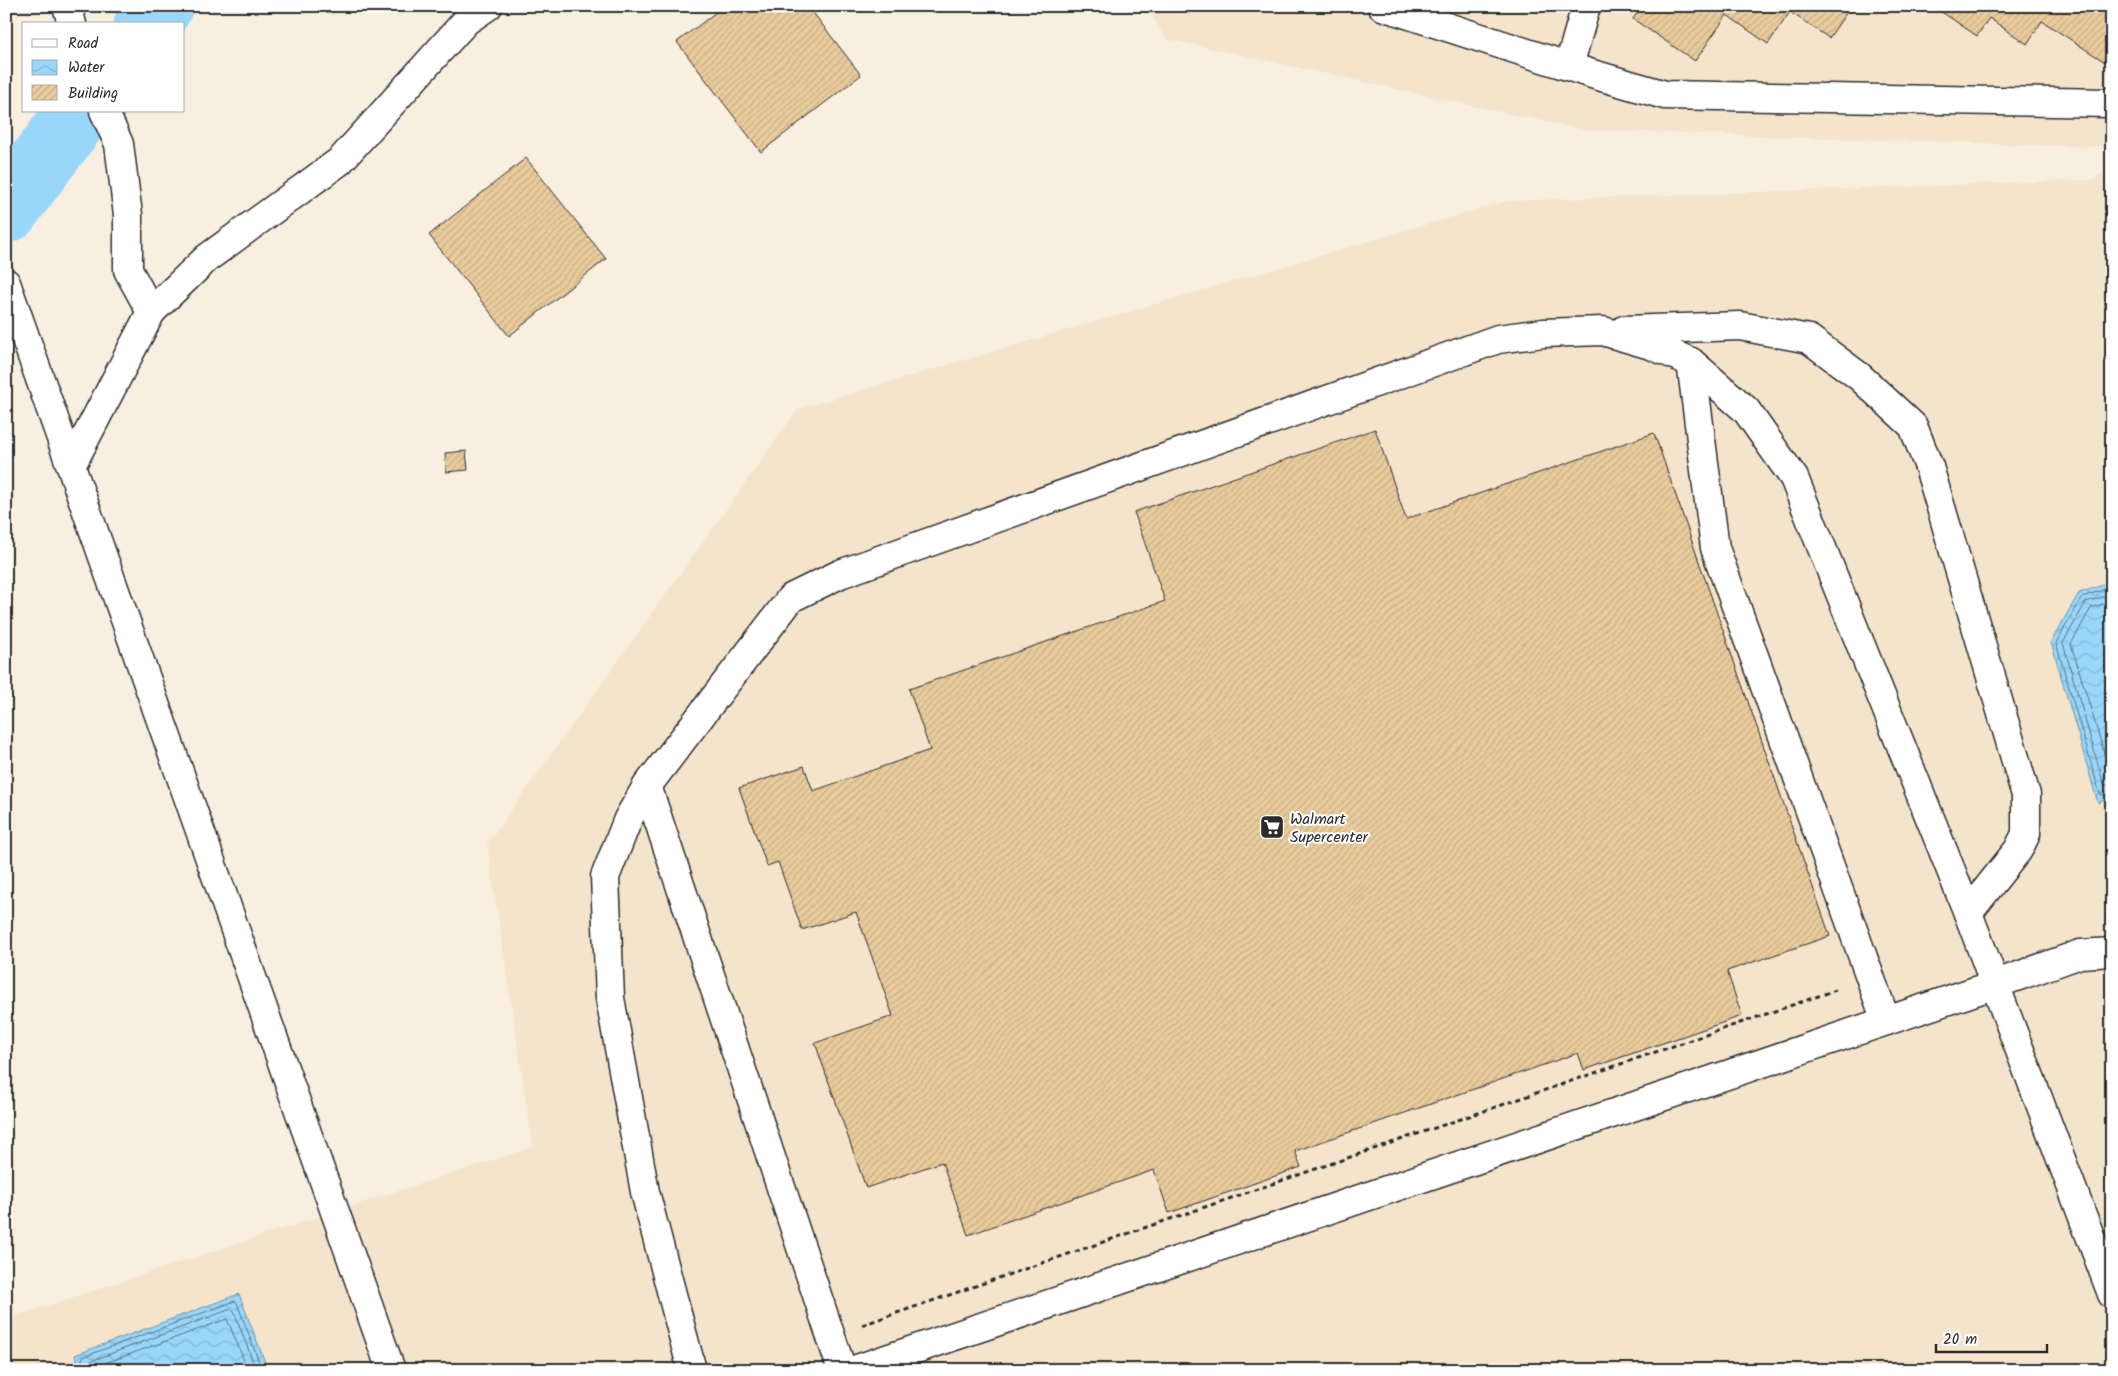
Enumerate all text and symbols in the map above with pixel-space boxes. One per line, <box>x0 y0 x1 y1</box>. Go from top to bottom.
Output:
legend <box>22 22 185 112</box>
text: Road <box>68 32 99 56</box>
text: Water <box>68 56 105 80</box>
text: Building <box>68 82 118 106</box>
place label: Walmart Supercenter <box>1290 807 1370 850</box>
supermarket icon: Walmart Supercenter <box>1259 814 1285 840</box>
scale bar <box>1936 1321 2047 1353</box>
text: 20 m <box>1943 1328 1977 1352</box>

